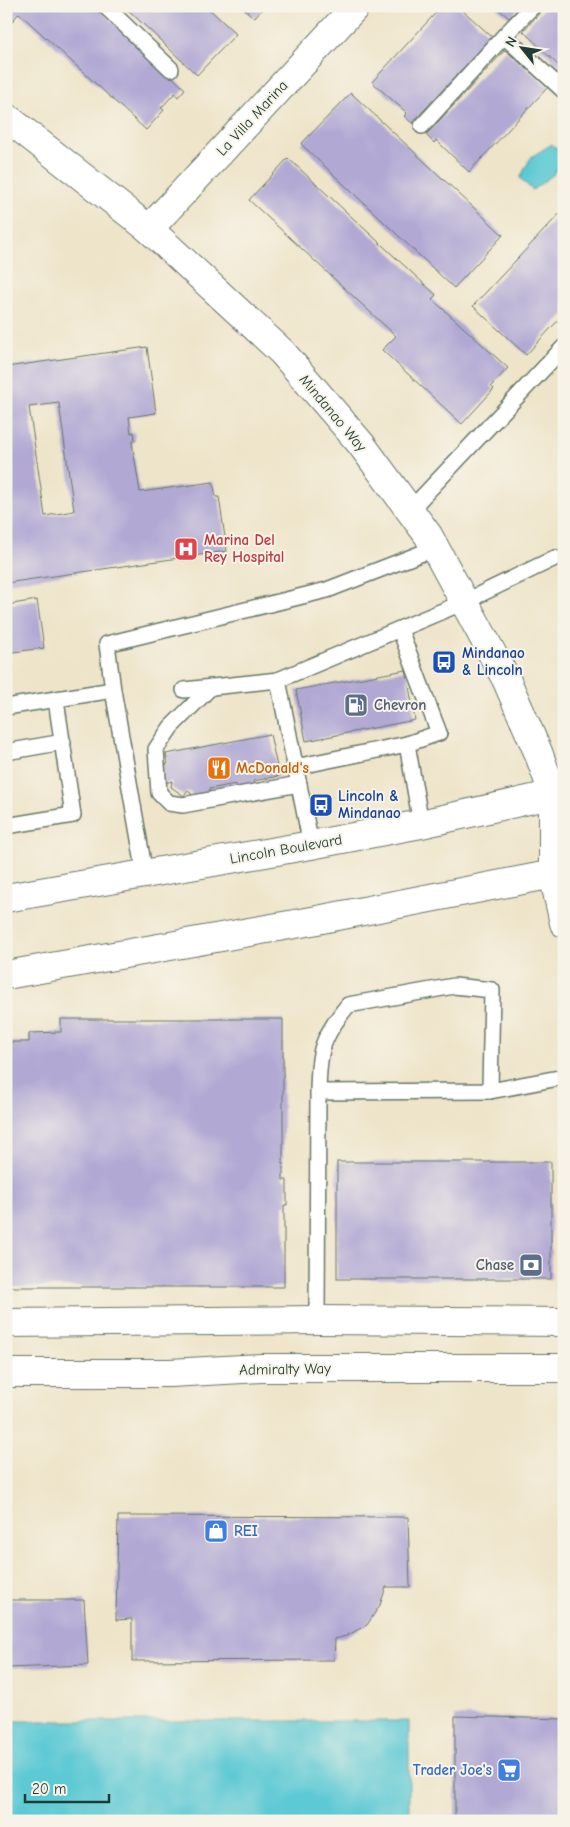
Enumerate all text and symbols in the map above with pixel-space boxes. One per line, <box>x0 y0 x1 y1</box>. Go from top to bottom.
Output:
north arrow <box>498 22 548 72</box>
text: N <box>502 34 521 50</box>
street label: La Villa Marina <box>213 77 291 159</box>
street label: Mindanao Way <box>295 371 371 456</box>
place label: Marina Del Rey Hospital <box>204 531 284 566</box>
hospital icon: Marina Del Rey Hospital <box>173 536 199 562</box>
place label: Mindanao & Lincoln <box>462 644 525 679</box>
bus stop icon: Mindanao & Lincoln <box>431 649 457 675</box>
fuel station icon: Chevron <box>343 692 369 718</box>
place label: Chevron <box>374 696 426 714</box>
restaurant icon: McDonald's <box>206 755 232 781</box>
place label: McDonald's <box>236 759 309 777</box>
place label: Lincoln & Mindanao <box>338 787 401 822</box>
bus stop icon: Lincoln & Mindanao <box>308 792 334 818</box>
street label: Lincoln Boulevard <box>228 830 344 868</box>
bank icon: Chase <box>518 1252 544 1278</box>
place label: Chase <box>476 1256 514 1274</box>
street label: Admiralty Way <box>239 1359 331 1379</box>
shop icon: REI <box>203 1518 229 1544</box>
place label: REI <box>234 1522 258 1540</box>
supermarket icon: Trader Joe's <box>496 1757 522 1783</box>
place label: Trader Joe's <box>413 1761 492 1779</box>
scale bar <box>25 1772 109 1804</box>
text: 20 m <box>32 1780 66 1798</box>

